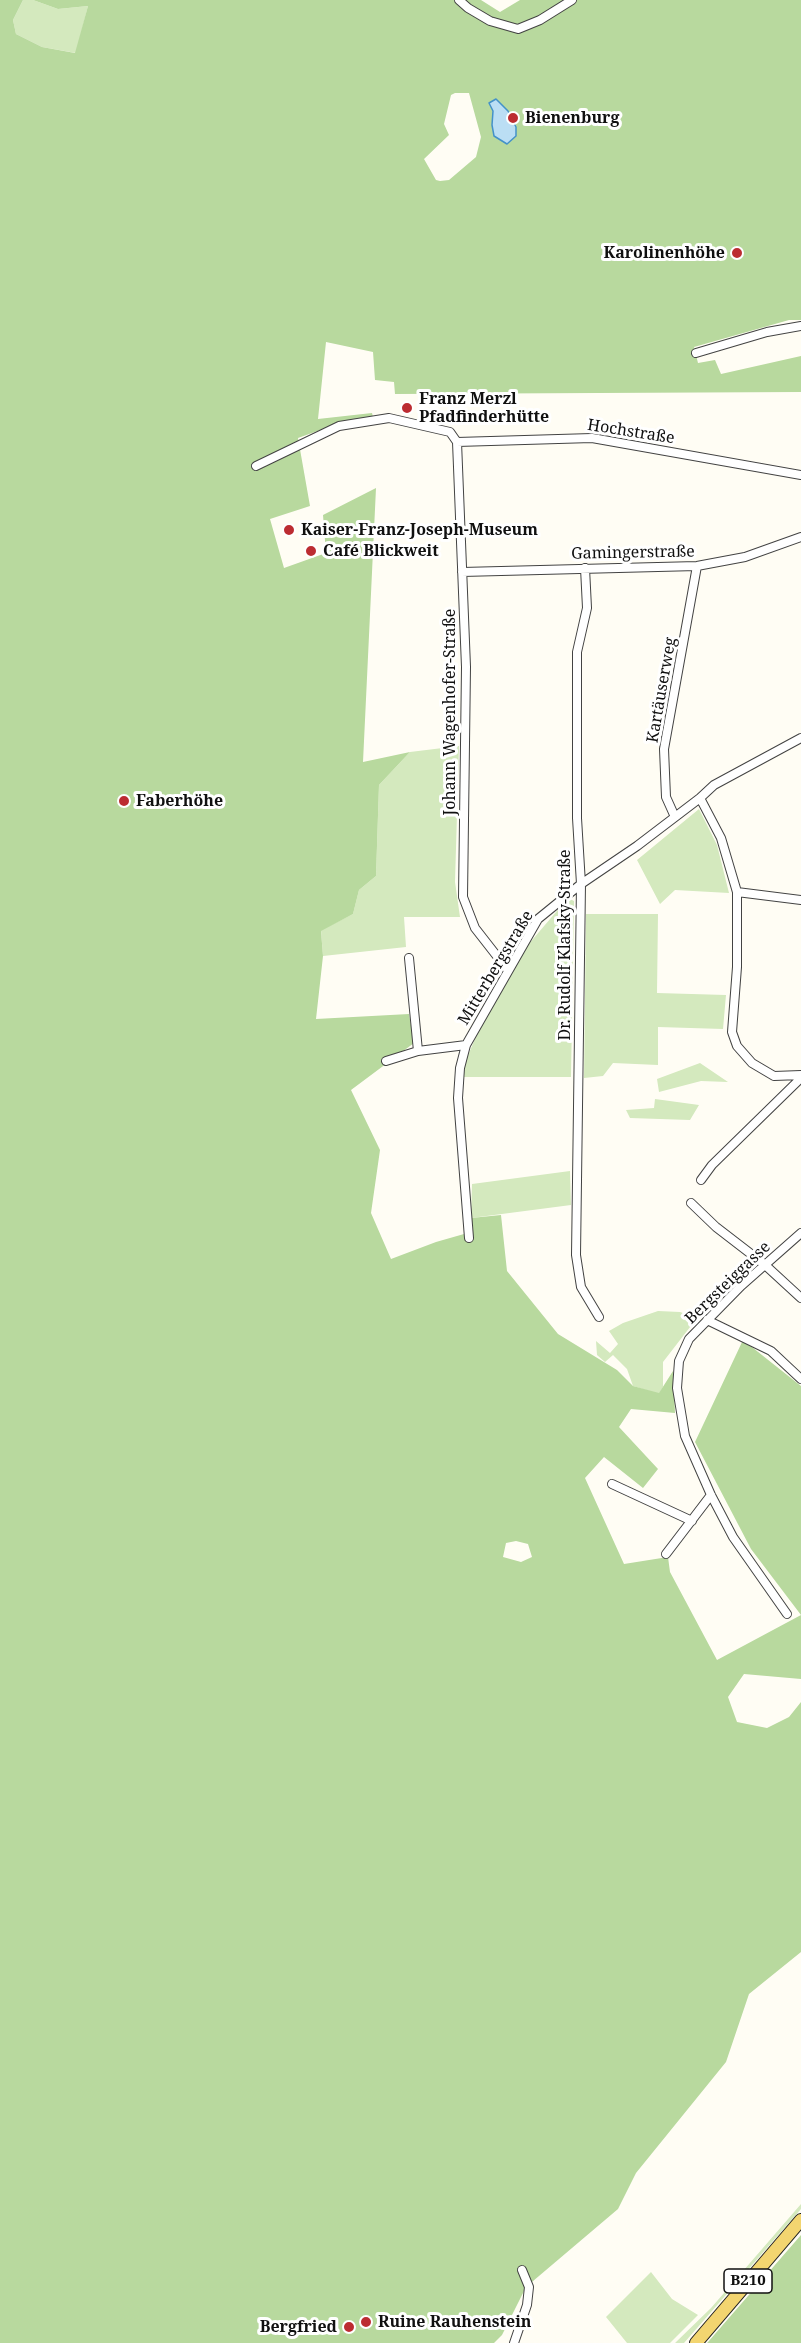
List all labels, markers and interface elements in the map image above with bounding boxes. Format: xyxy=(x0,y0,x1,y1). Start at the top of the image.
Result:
place label: Bienenburg xyxy=(525,108,619,128)
marker: Bienenburg xyxy=(506,111,520,125)
place label: Karolinenhöhe xyxy=(603,243,725,263)
marker: Karolinenhöhe xyxy=(730,246,744,260)
place label: Franz Merzl Pfadfinderhütte xyxy=(419,389,549,427)
marker: Franz Merzl Pfadfinderhütte xyxy=(400,401,414,415)
street label: Hochstraße xyxy=(586,416,676,448)
place label: Kaiser-Franz-Joseph-Museum xyxy=(301,520,538,540)
marker: Kaiser-Franz-Joseph-Museum xyxy=(282,523,296,537)
place label: Café Blickweit xyxy=(323,541,439,561)
street label: Gamingerstraße xyxy=(571,542,695,564)
marker: Café Blickweit xyxy=(304,544,318,558)
street label: Johann Wagenhofer-Straße xyxy=(440,609,460,815)
street label: Kartäuserweg xyxy=(643,636,681,744)
place label: Faberhöhe xyxy=(136,791,223,811)
marker: Faberhöhe xyxy=(117,794,131,808)
street label: Dr. Rudolf Klafsky-Straße xyxy=(555,849,575,1041)
street label: Mitterbergstraße xyxy=(454,907,538,1029)
street label: Bergsteiggasse xyxy=(681,1238,775,1328)
road number: B210 xyxy=(724,2269,772,2293)
place label: Ruine Rauhenstein xyxy=(378,2312,531,2332)
marker: Ruine Rauhenstein xyxy=(359,2315,373,2329)
place label: Bergfried xyxy=(260,2317,337,2337)
marker: Bergfried xyxy=(342,2320,356,2334)

